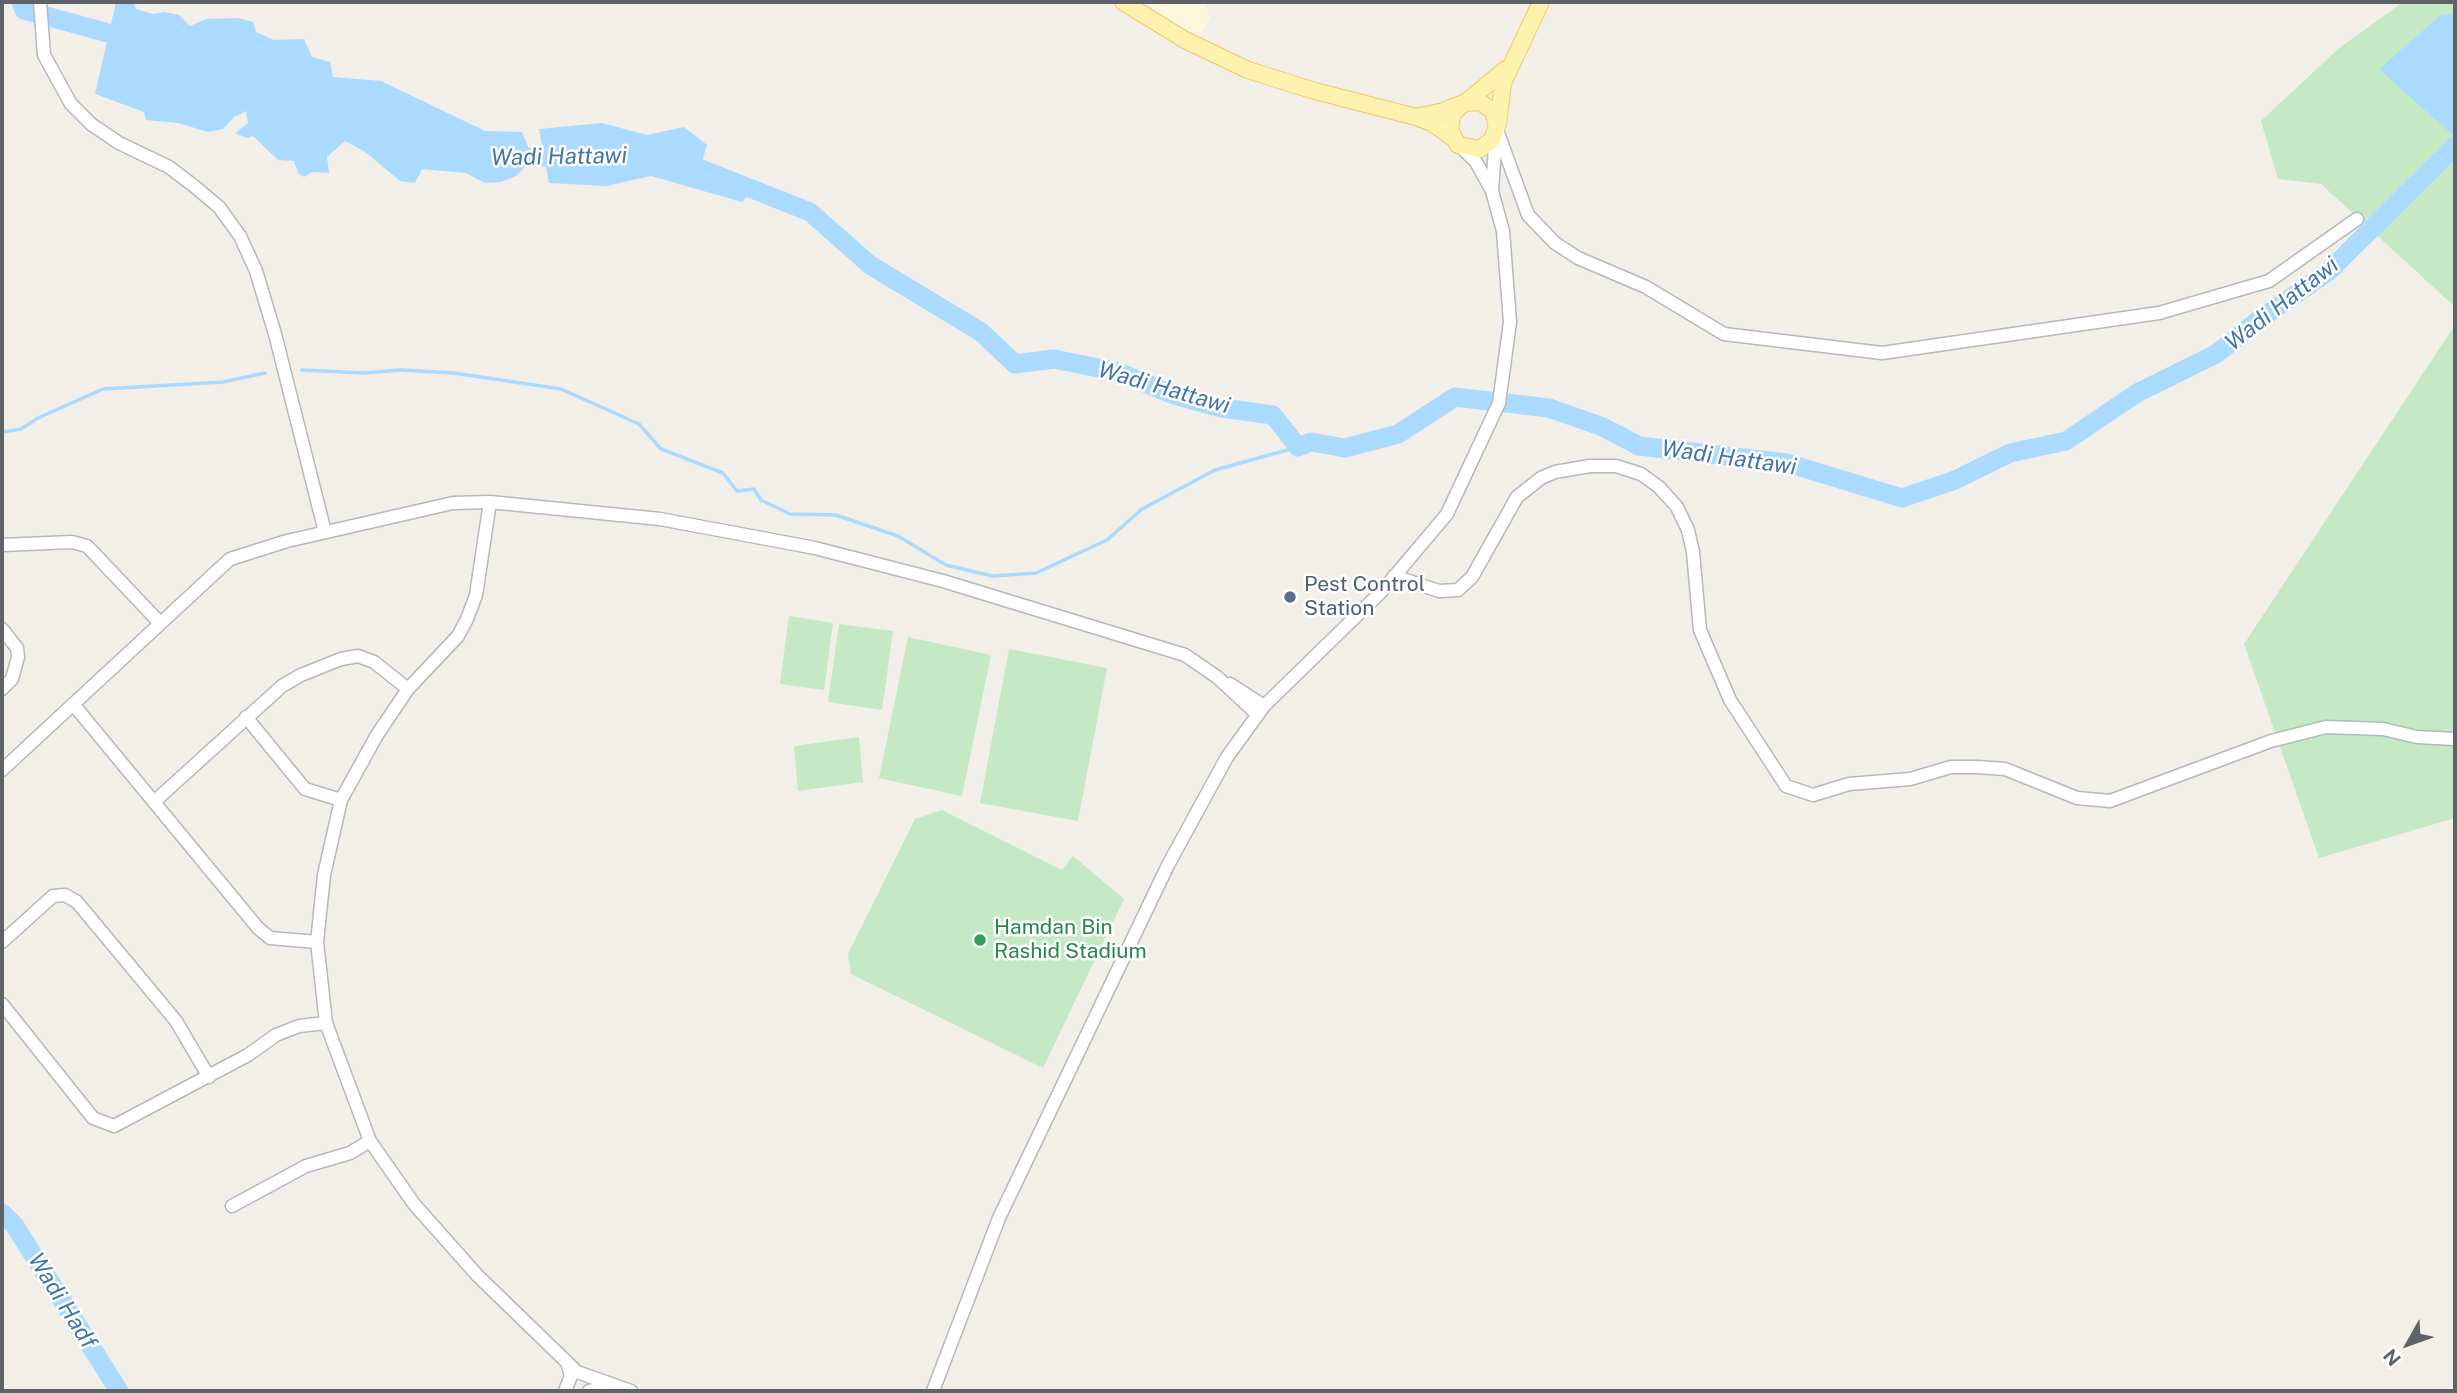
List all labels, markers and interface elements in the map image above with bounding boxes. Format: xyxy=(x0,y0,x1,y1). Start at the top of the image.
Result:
water label: Wadi Hattawi xyxy=(491,142,627,172)
water label: Wadi Hattawi xyxy=(2220,251,2344,357)
water label: Wadi Hattawi xyxy=(1095,356,1233,420)
water label: Wadi Hattawi xyxy=(1660,435,1798,481)
place label: Pest Control Station xyxy=(1304,572,1425,622)
marker: Pest Control Station xyxy=(1282,589,1298,605)
place label: Hamdan Bin Rashid Stadium xyxy=(994,915,1147,965)
marker: Hamdan Bin Rashid Stadium xyxy=(972,932,988,948)
water label: Wadi Hadf xyxy=(22,1248,102,1354)
north arrow xyxy=(2373,1309,2443,1379)
text: N xyxy=(2379,1345,2405,1370)

